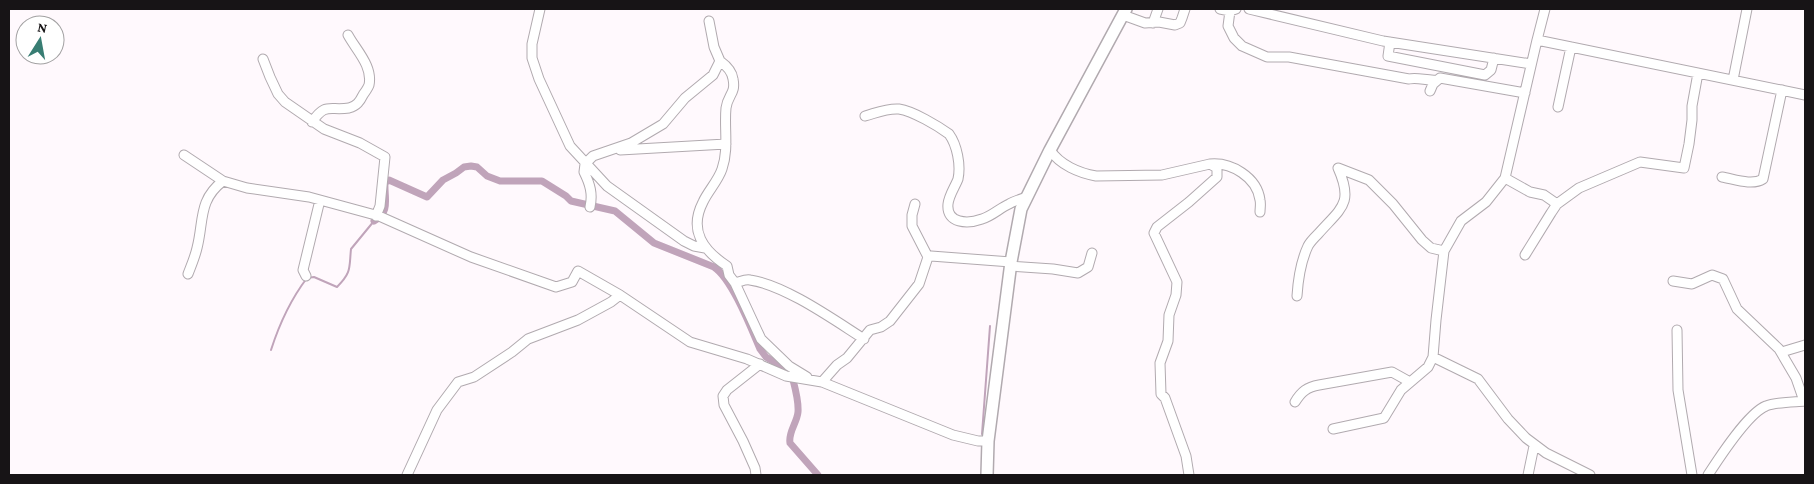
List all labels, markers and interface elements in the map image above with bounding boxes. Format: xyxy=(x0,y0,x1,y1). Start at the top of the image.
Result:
north arrow xyxy=(15,15,65,65)
text: N xyxy=(36,18,49,36)

